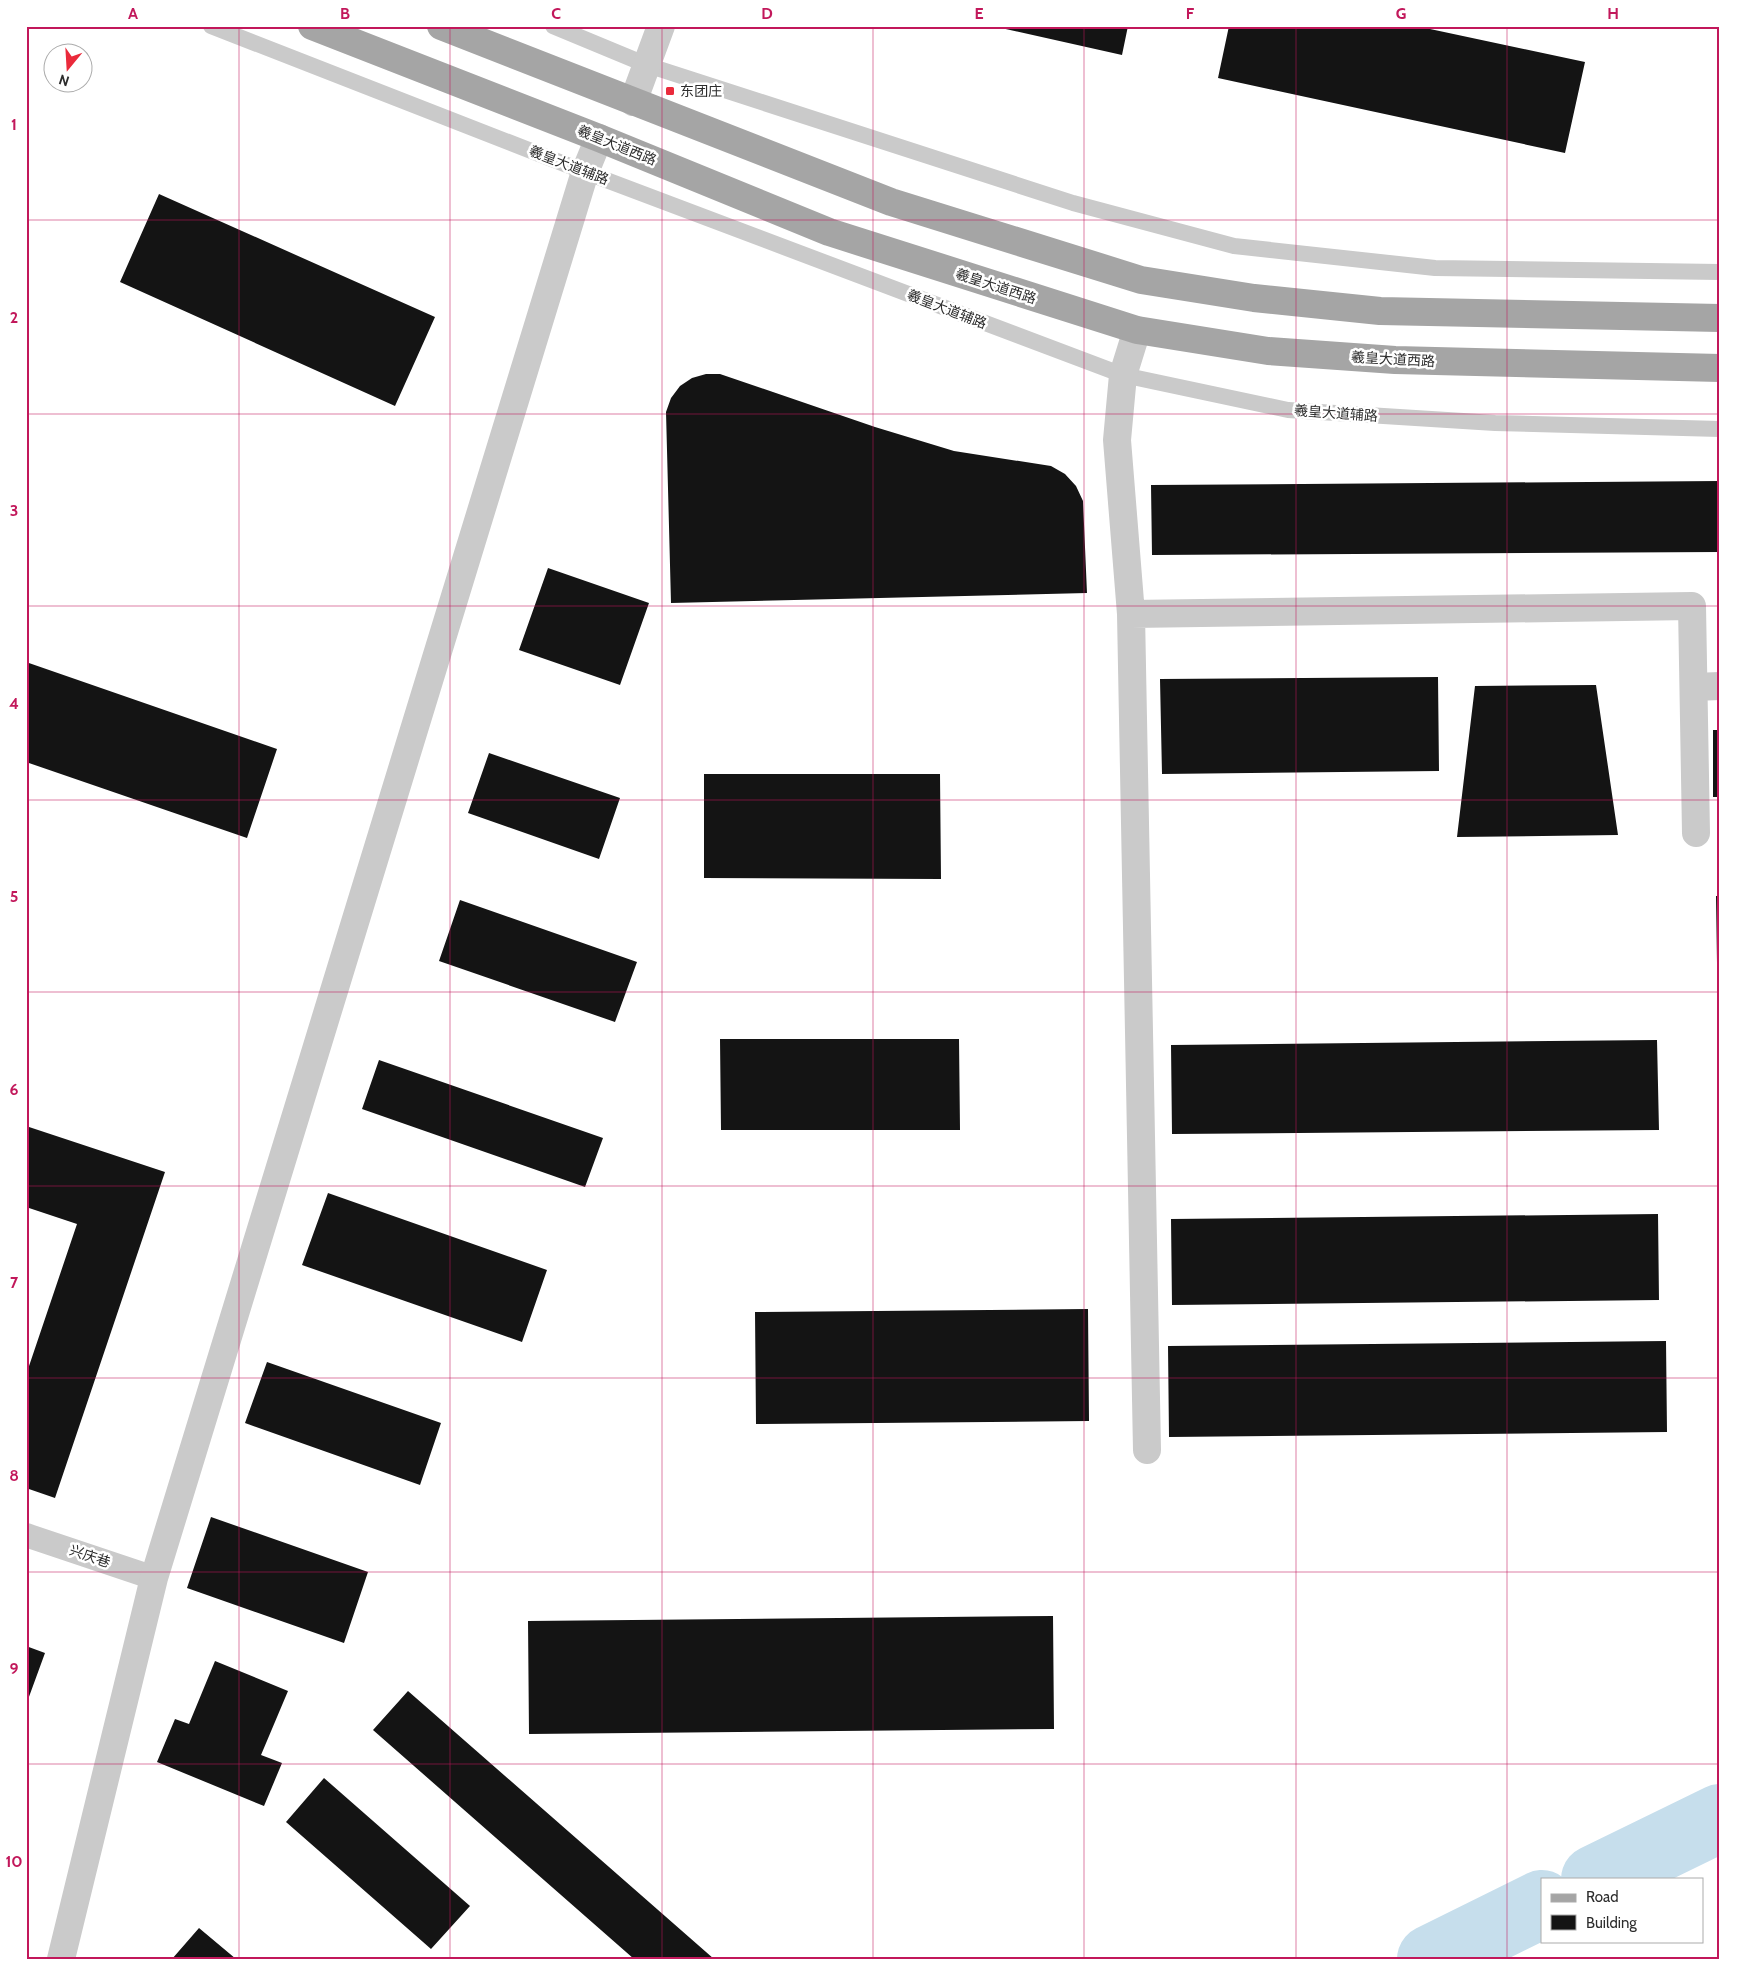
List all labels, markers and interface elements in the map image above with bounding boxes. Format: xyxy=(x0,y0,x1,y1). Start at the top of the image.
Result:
text: A xyxy=(128,4,138,23)
text: B xyxy=(340,4,350,23)
text: C xyxy=(551,4,561,23)
text: D xyxy=(761,4,773,23)
text: E xyxy=(974,4,984,23)
text: F xyxy=(1186,4,1195,23)
text: G xyxy=(1396,4,1406,23)
text: H xyxy=(1607,4,1619,23)
north arrow xyxy=(42,42,92,92)
text: N xyxy=(56,70,71,90)
place label: 东团庄 xyxy=(680,82,722,100)
marker: 东团庄 xyxy=(664,85,676,97)
text: 1 xyxy=(11,115,17,134)
street label: 羲皇大道西路 xyxy=(575,121,659,169)
street label: 羲皇大道辅路 xyxy=(527,142,611,188)
street label: 羲皇大道西路 xyxy=(953,264,1039,308)
street label: 羲皇大道辅路 xyxy=(905,286,989,332)
text: 2 xyxy=(10,308,18,327)
street label: 羲皇大道西路 xyxy=(1351,348,1435,370)
street label: 羲皇大道辅路 xyxy=(1293,401,1379,425)
text: 3 xyxy=(10,501,18,520)
text: 4 xyxy=(9,694,19,713)
text: 5 xyxy=(10,887,18,906)
text: 6 xyxy=(10,1080,19,1099)
text: 7 xyxy=(10,1273,19,1292)
text: 8 xyxy=(9,1466,19,1485)
street label: 兴庆巷 xyxy=(67,1541,113,1571)
text: 9 xyxy=(10,1659,19,1678)
text: 10 xyxy=(5,1852,23,1871)
legend xyxy=(1541,1878,1704,1942)
text: Road xyxy=(1586,1888,1619,1906)
text: Building xyxy=(1586,1914,1637,1932)

